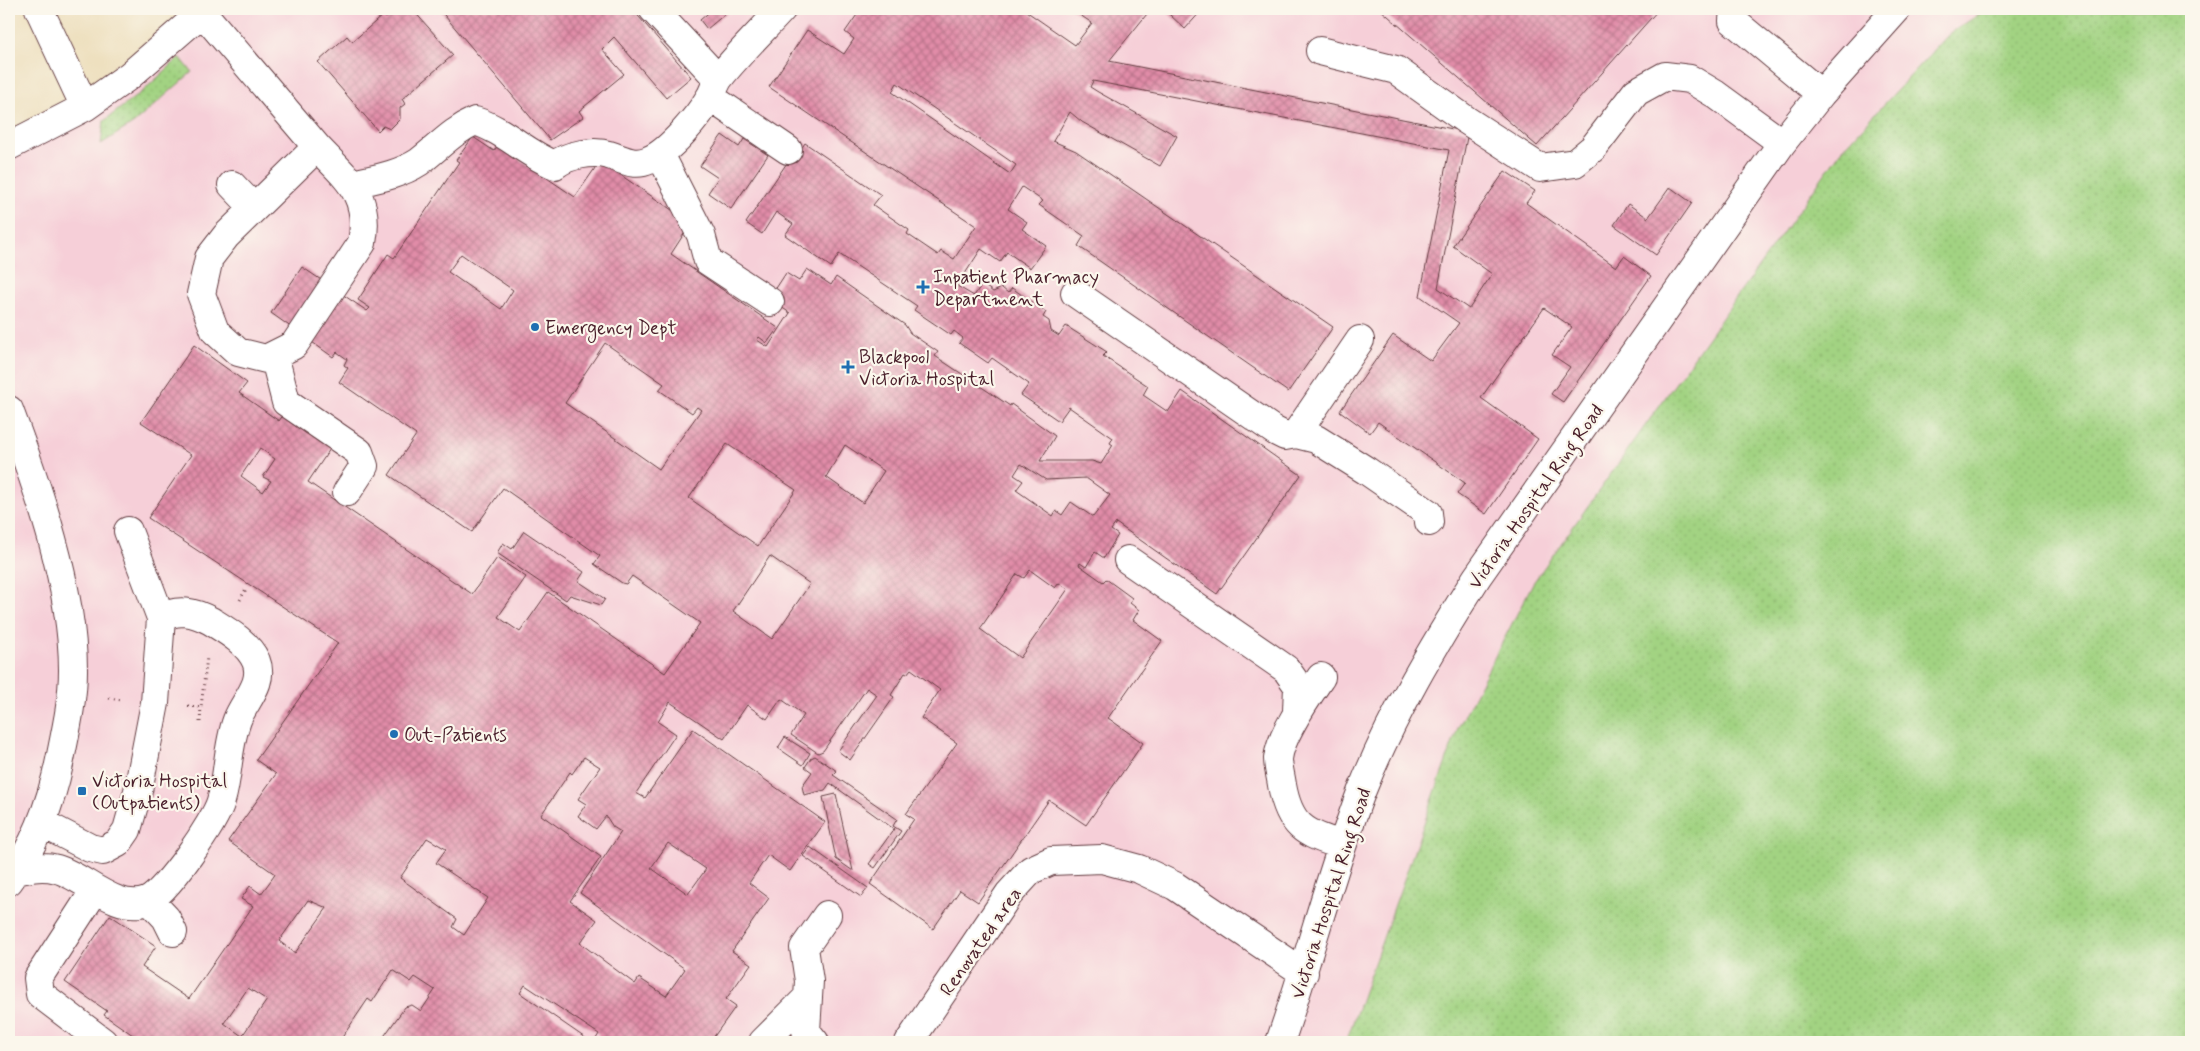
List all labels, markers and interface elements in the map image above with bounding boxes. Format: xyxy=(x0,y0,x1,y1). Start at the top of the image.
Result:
place label: Inpatient Pharmacy Department xyxy=(933,265,1099,312)
marker: Inpatient Pharmacy Department xyxy=(917,281,929,293)
place label: Emergency Dept xyxy=(545,316,676,343)
marker: Emergency Dept xyxy=(529,321,541,333)
place label: Blackpool Victoria Hospital xyxy=(859,345,994,392)
marker: Blackpool Victoria Hospital xyxy=(841,360,855,374)
street label: Victoria Hospital Ring Road xyxy=(1463,399,1612,596)
place label: Out-Patients xyxy=(404,723,507,748)
marker: Out-Patients xyxy=(388,728,400,740)
place label: Victoria Hospital (Outpatients) xyxy=(92,769,227,816)
marker: Victoria Hospital (Outpatients) xyxy=(76,785,88,797)
street label: Victoria Hospital Ring Road xyxy=(1285,785,1380,1003)
street label: Renovated area xyxy=(935,883,1028,1001)

